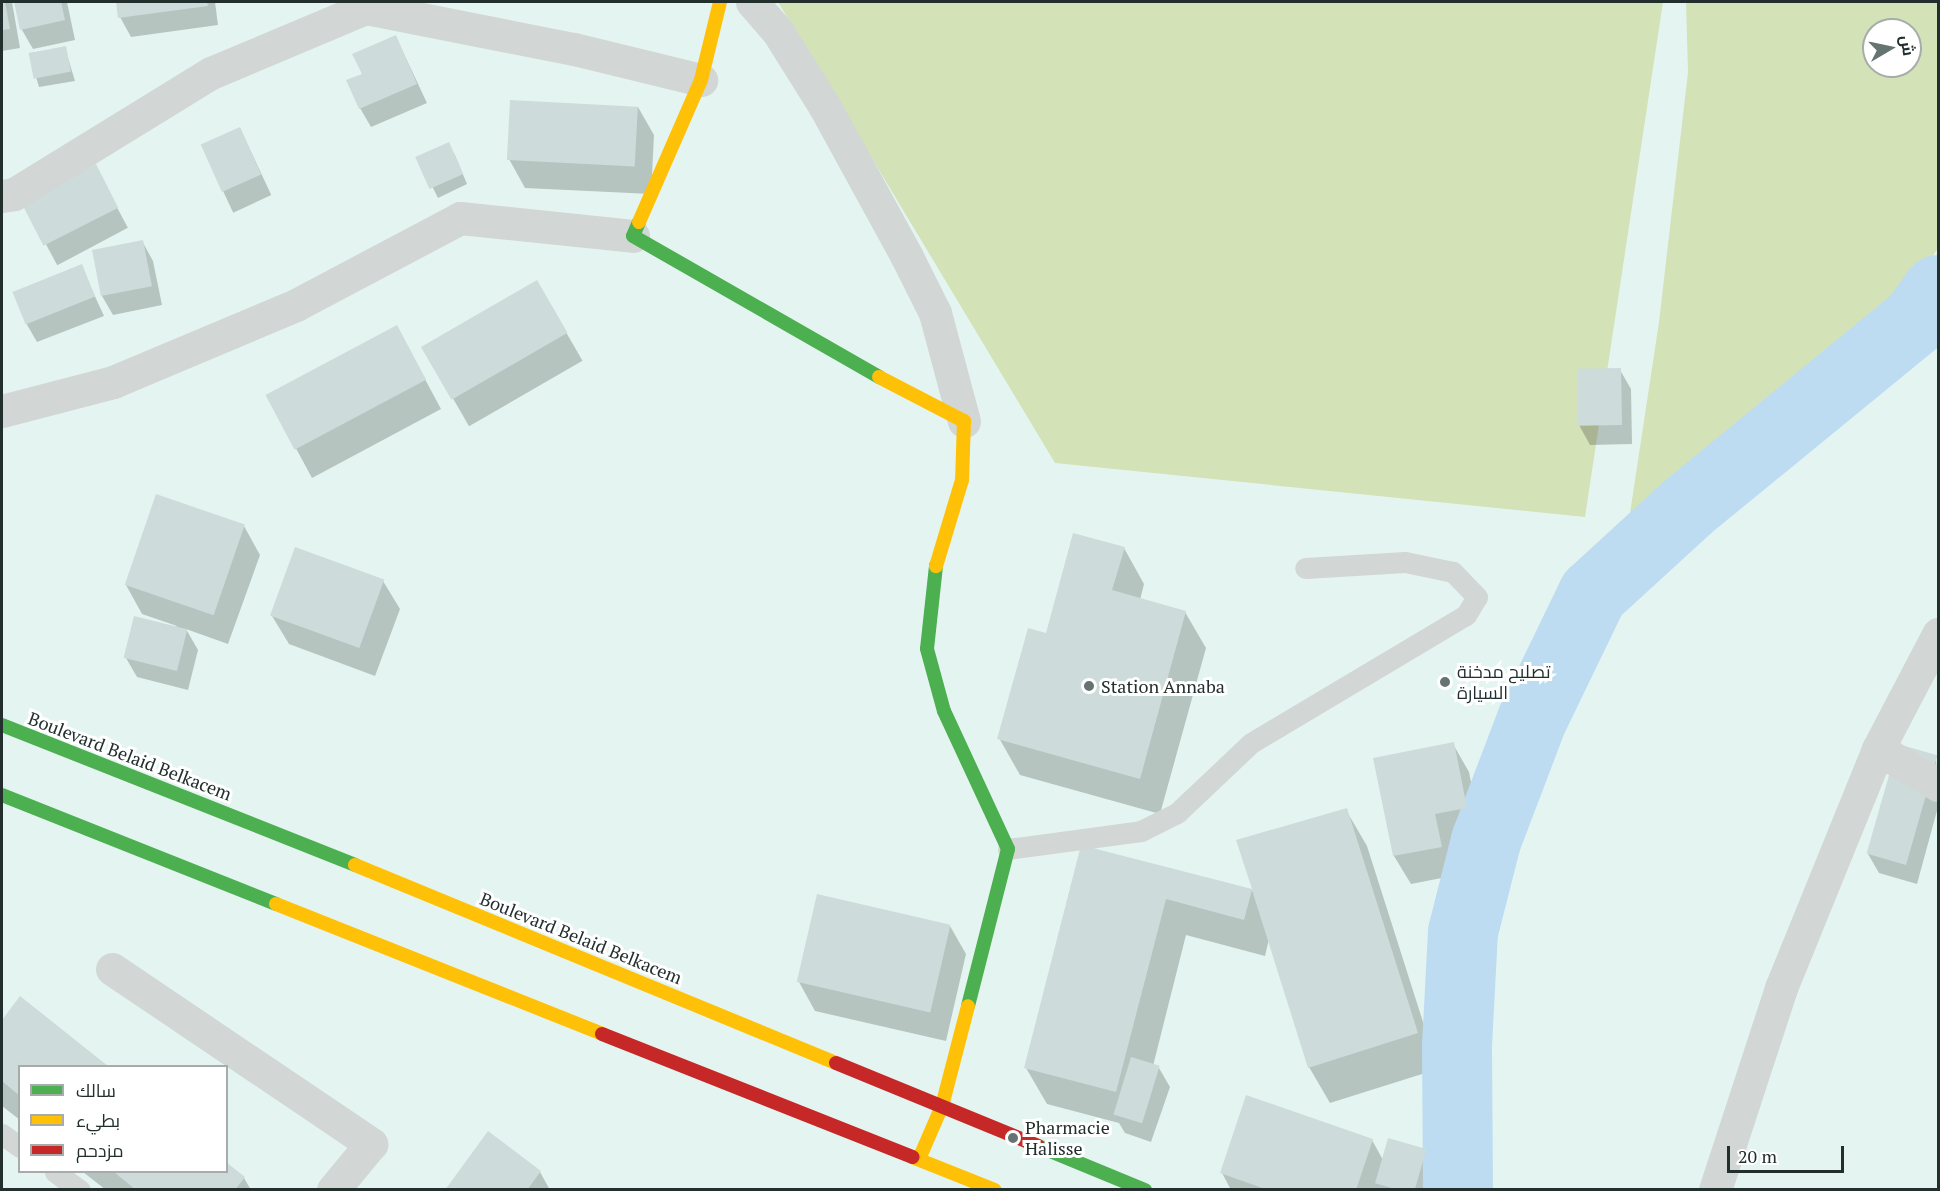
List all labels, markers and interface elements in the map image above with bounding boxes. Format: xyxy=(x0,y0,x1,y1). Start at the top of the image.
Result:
north arrow xyxy=(1862,18,1922,78)
text: ش xyxy=(1895,34,1920,57)
place label: تصليح مدخنة السيارة xyxy=(1457,661,1551,704)
place label: Station Annaba xyxy=(1101,675,1225,697)
marker: تصليح مدخنة السيارة xyxy=(1438,675,1452,689)
marker: Station Annaba xyxy=(1082,679,1096,693)
street label: Boulevard Belaid Belkacem xyxy=(25,707,235,805)
street label: Boulevard Belaid Belkacem xyxy=(477,888,685,988)
legend xyxy=(18,1065,228,1173)
text: سالك xyxy=(76,1078,116,1102)
text: بطيء xyxy=(76,1108,120,1132)
place label: Pharmacie Halisse xyxy=(1025,1117,1110,1160)
marker: Pharmacie Halisse xyxy=(1006,1131,1020,1145)
scale bar xyxy=(1730,1134,1847,1172)
text: مزدحم xyxy=(76,1138,124,1162)
text: 20 m xyxy=(1738,1144,1777,1168)

